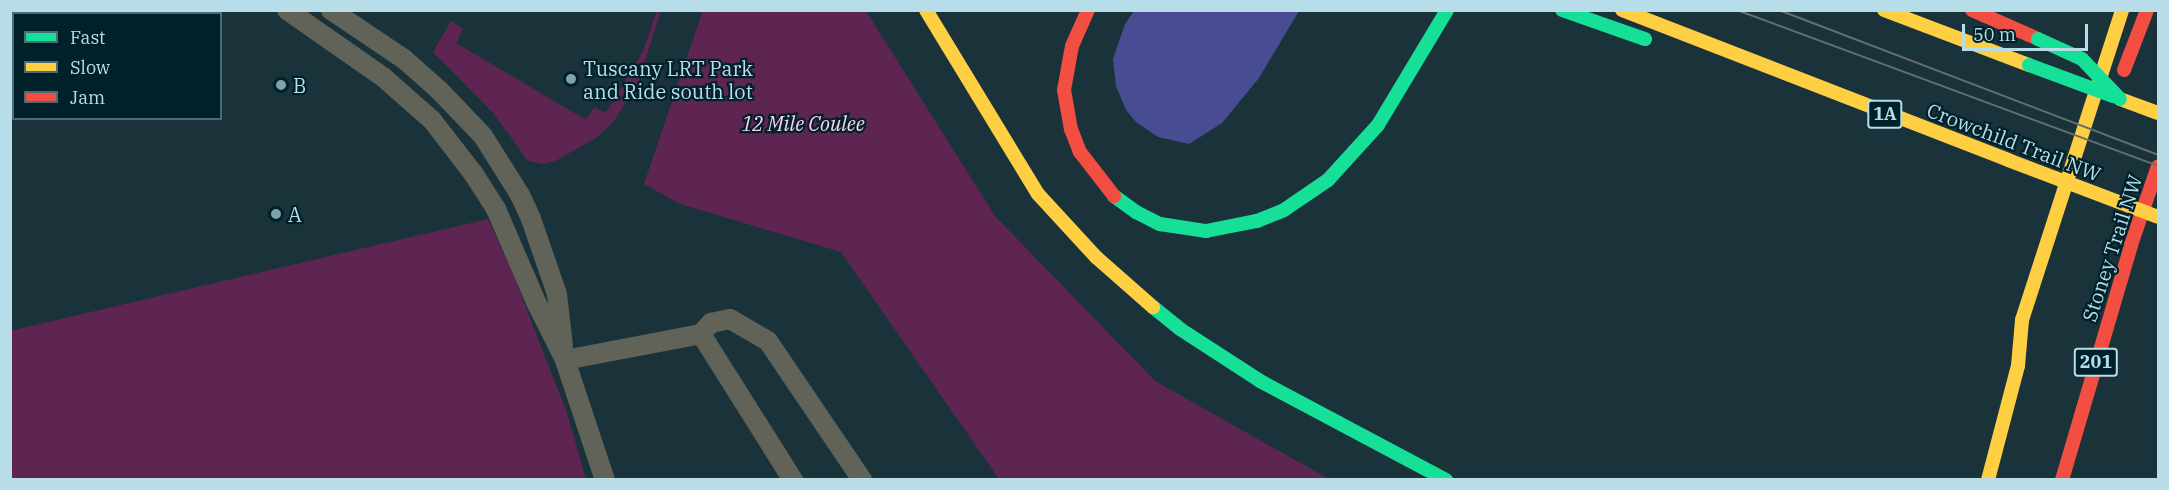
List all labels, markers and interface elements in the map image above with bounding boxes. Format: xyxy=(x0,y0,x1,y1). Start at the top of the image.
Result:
legend xyxy=(12,12,222,120)
scale bar xyxy=(1965,12,2091,50)
text: 50 m xyxy=(1973,23,2016,46)
text: Fast xyxy=(70,26,105,49)
text: Slow xyxy=(70,56,110,79)
place label: Tuscany LRT Park and Ride south lot xyxy=(583,56,753,103)
marker: Tuscany LRT Park and Ride south lot xyxy=(564,72,578,86)
place label: B xyxy=(293,73,306,97)
marker: B xyxy=(274,78,288,92)
text: Jam xyxy=(70,86,105,109)
street label: Crowchild Trail NW xyxy=(1924,98,2104,186)
road number: 1A xyxy=(1867,99,1903,129)
park label: 12 Mile Coulee xyxy=(741,111,865,135)
street label: Stoney Trail NW xyxy=(2077,171,2147,325)
place label: A xyxy=(288,202,302,226)
marker: A xyxy=(269,207,283,221)
road number: 201 xyxy=(2074,347,2118,377)

